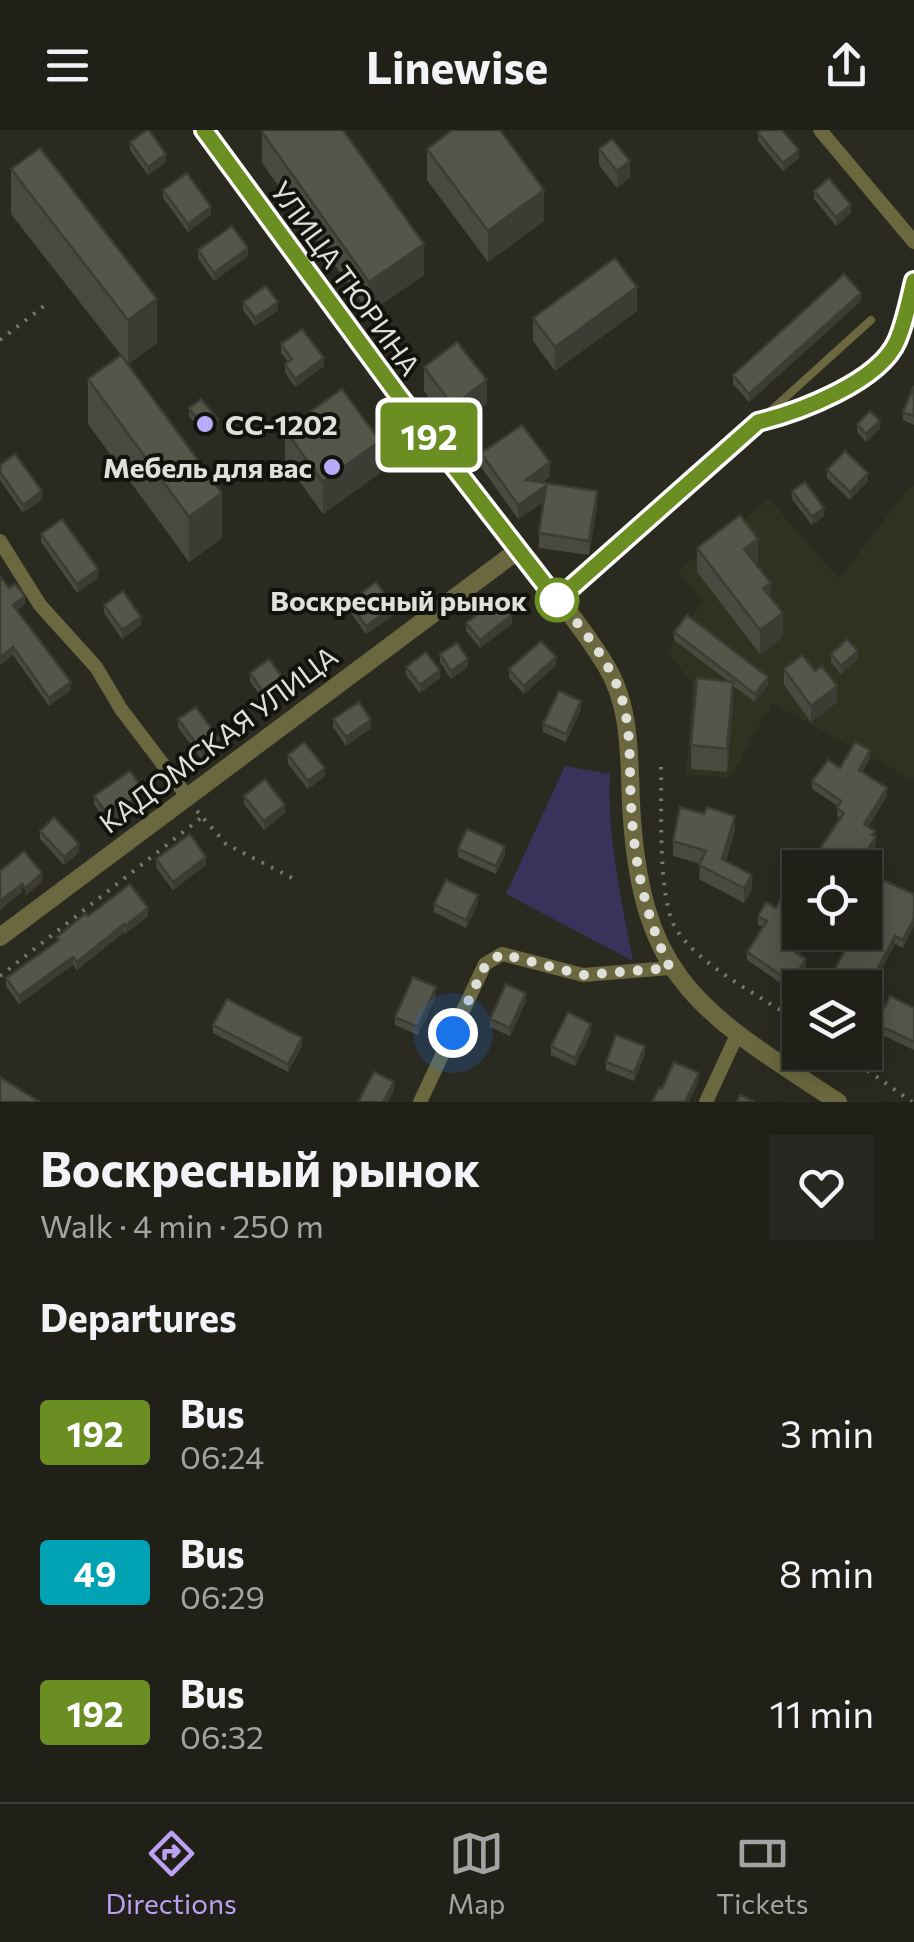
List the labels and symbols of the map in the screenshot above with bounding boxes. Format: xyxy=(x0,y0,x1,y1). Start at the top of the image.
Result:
street label: УЛИЦА ТЮРИНА xyxy=(264,174,428,382)
line badge: 192 xyxy=(372,402,486,468)
place label: СС-1202 xyxy=(225,407,338,441)
marker: СС-1202 xyxy=(194,413,216,435)
place label: Мебель для вас xyxy=(103,450,312,484)
marker: Мебель для вас xyxy=(321,456,343,478)
marker: Воскресный рынок xyxy=(536,579,578,621)
place label: Воскресный рынок xyxy=(270,583,527,617)
street label: КАДОМСКАЯ УЛИЦА xyxy=(92,638,344,840)
your location xyxy=(428,1008,478,1058)

